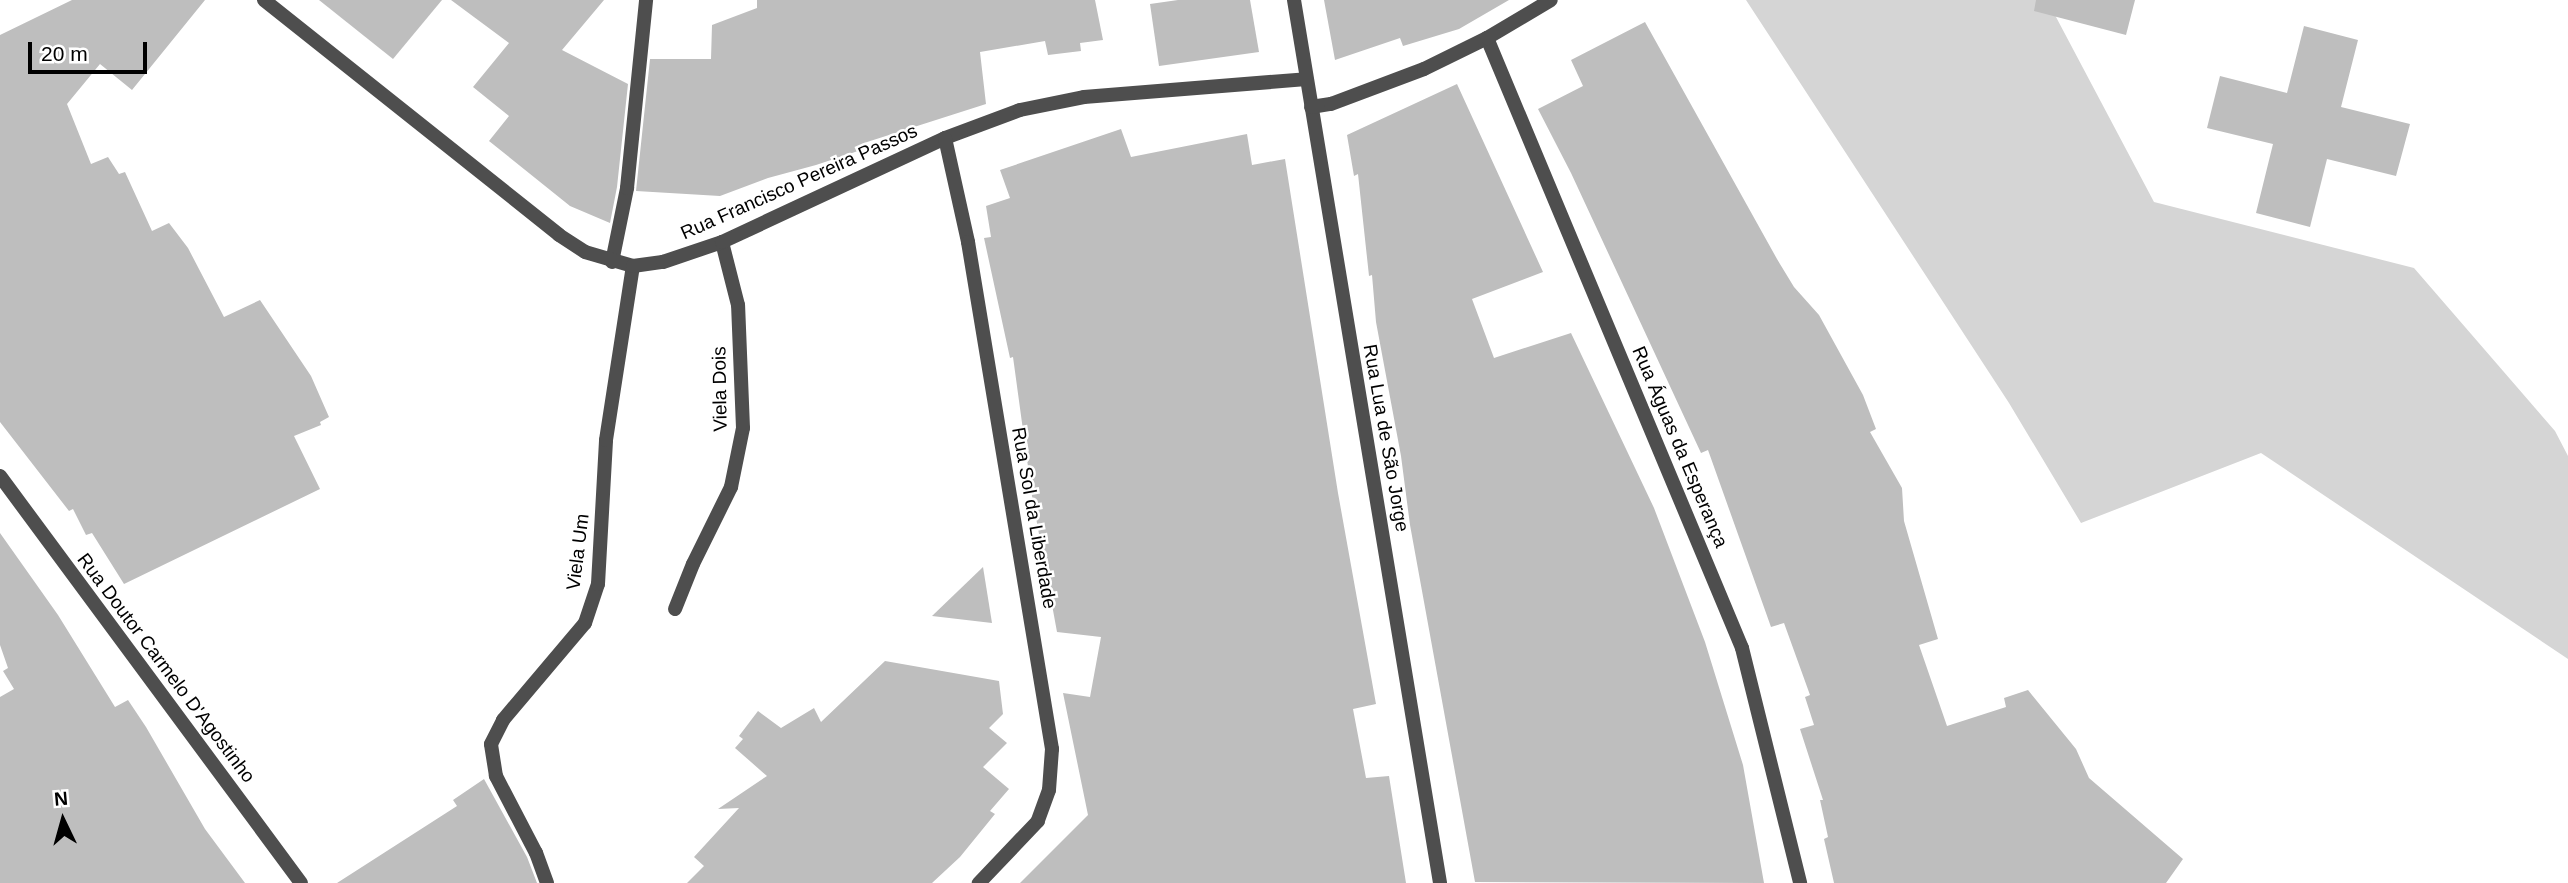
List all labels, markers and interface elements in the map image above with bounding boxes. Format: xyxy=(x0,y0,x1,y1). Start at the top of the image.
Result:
scale bar xyxy=(32,28,150,72)
text: 20 m xyxy=(41,42,88,65)
street label: Rua Francisco Pereira Passos xyxy=(677,119,921,245)
street label: Rua Lua de São Jorge xyxy=(1358,342,1414,534)
street label: Rua Águas da Esperança xyxy=(1627,343,1733,551)
street label: Viela Dois xyxy=(708,346,732,432)
street label: Rua Sol da Liberdade xyxy=(1007,426,1061,610)
street label: Viela Um xyxy=(562,513,594,591)
street label: Rua Doutor Carmelo D'Agostinho xyxy=(72,549,260,787)
north arrow xyxy=(28,785,98,855)
text: N xyxy=(53,788,69,810)

